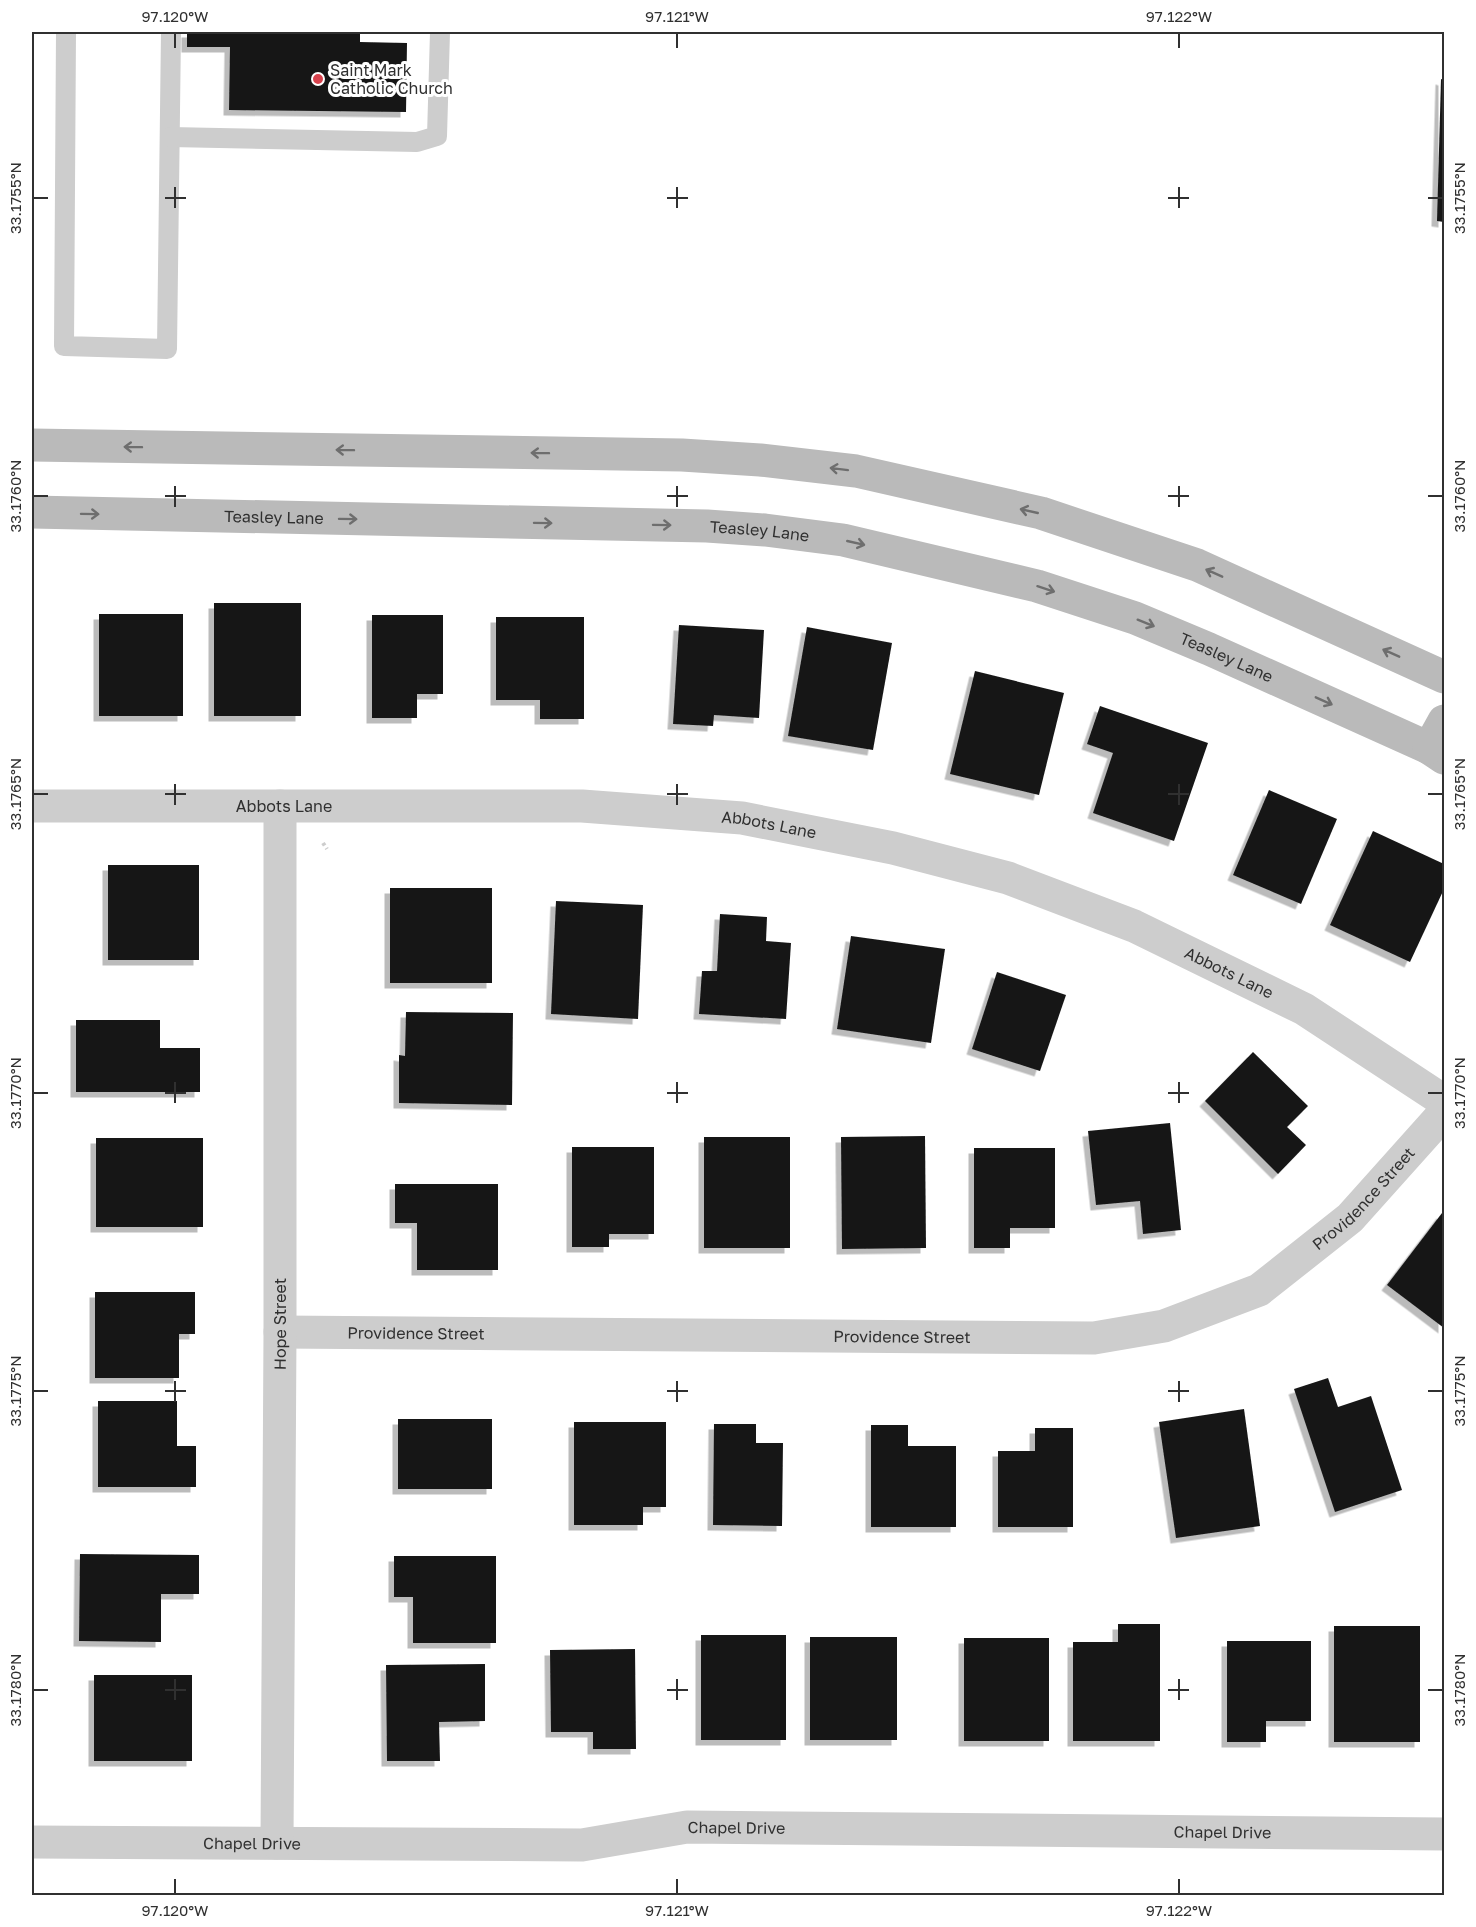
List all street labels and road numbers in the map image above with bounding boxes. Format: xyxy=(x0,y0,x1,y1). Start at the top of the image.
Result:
street label: Teasley Lane xyxy=(224,506,324,528)
street label: Teasley Lane xyxy=(709,516,810,546)
street label: Teasley Lane xyxy=(1177,628,1276,687)
street label: Abbots Lane xyxy=(236,796,332,816)
street label: Abbots Lane xyxy=(721,806,818,843)
street label: Abbots Lane xyxy=(1181,942,1277,1003)
street label: Providence Street xyxy=(1308,1143,1419,1254)
street label: Hope Street xyxy=(270,1278,290,1370)
street label: Providence Street xyxy=(347,1322,485,1344)
street label: Providence Street xyxy=(833,1326,971,1347)
street label: Chapel Drive xyxy=(688,1817,785,1838)
street label: Chapel Drive xyxy=(1173,1821,1271,1842)
street label: Chapel Drive xyxy=(203,1833,301,1853)

